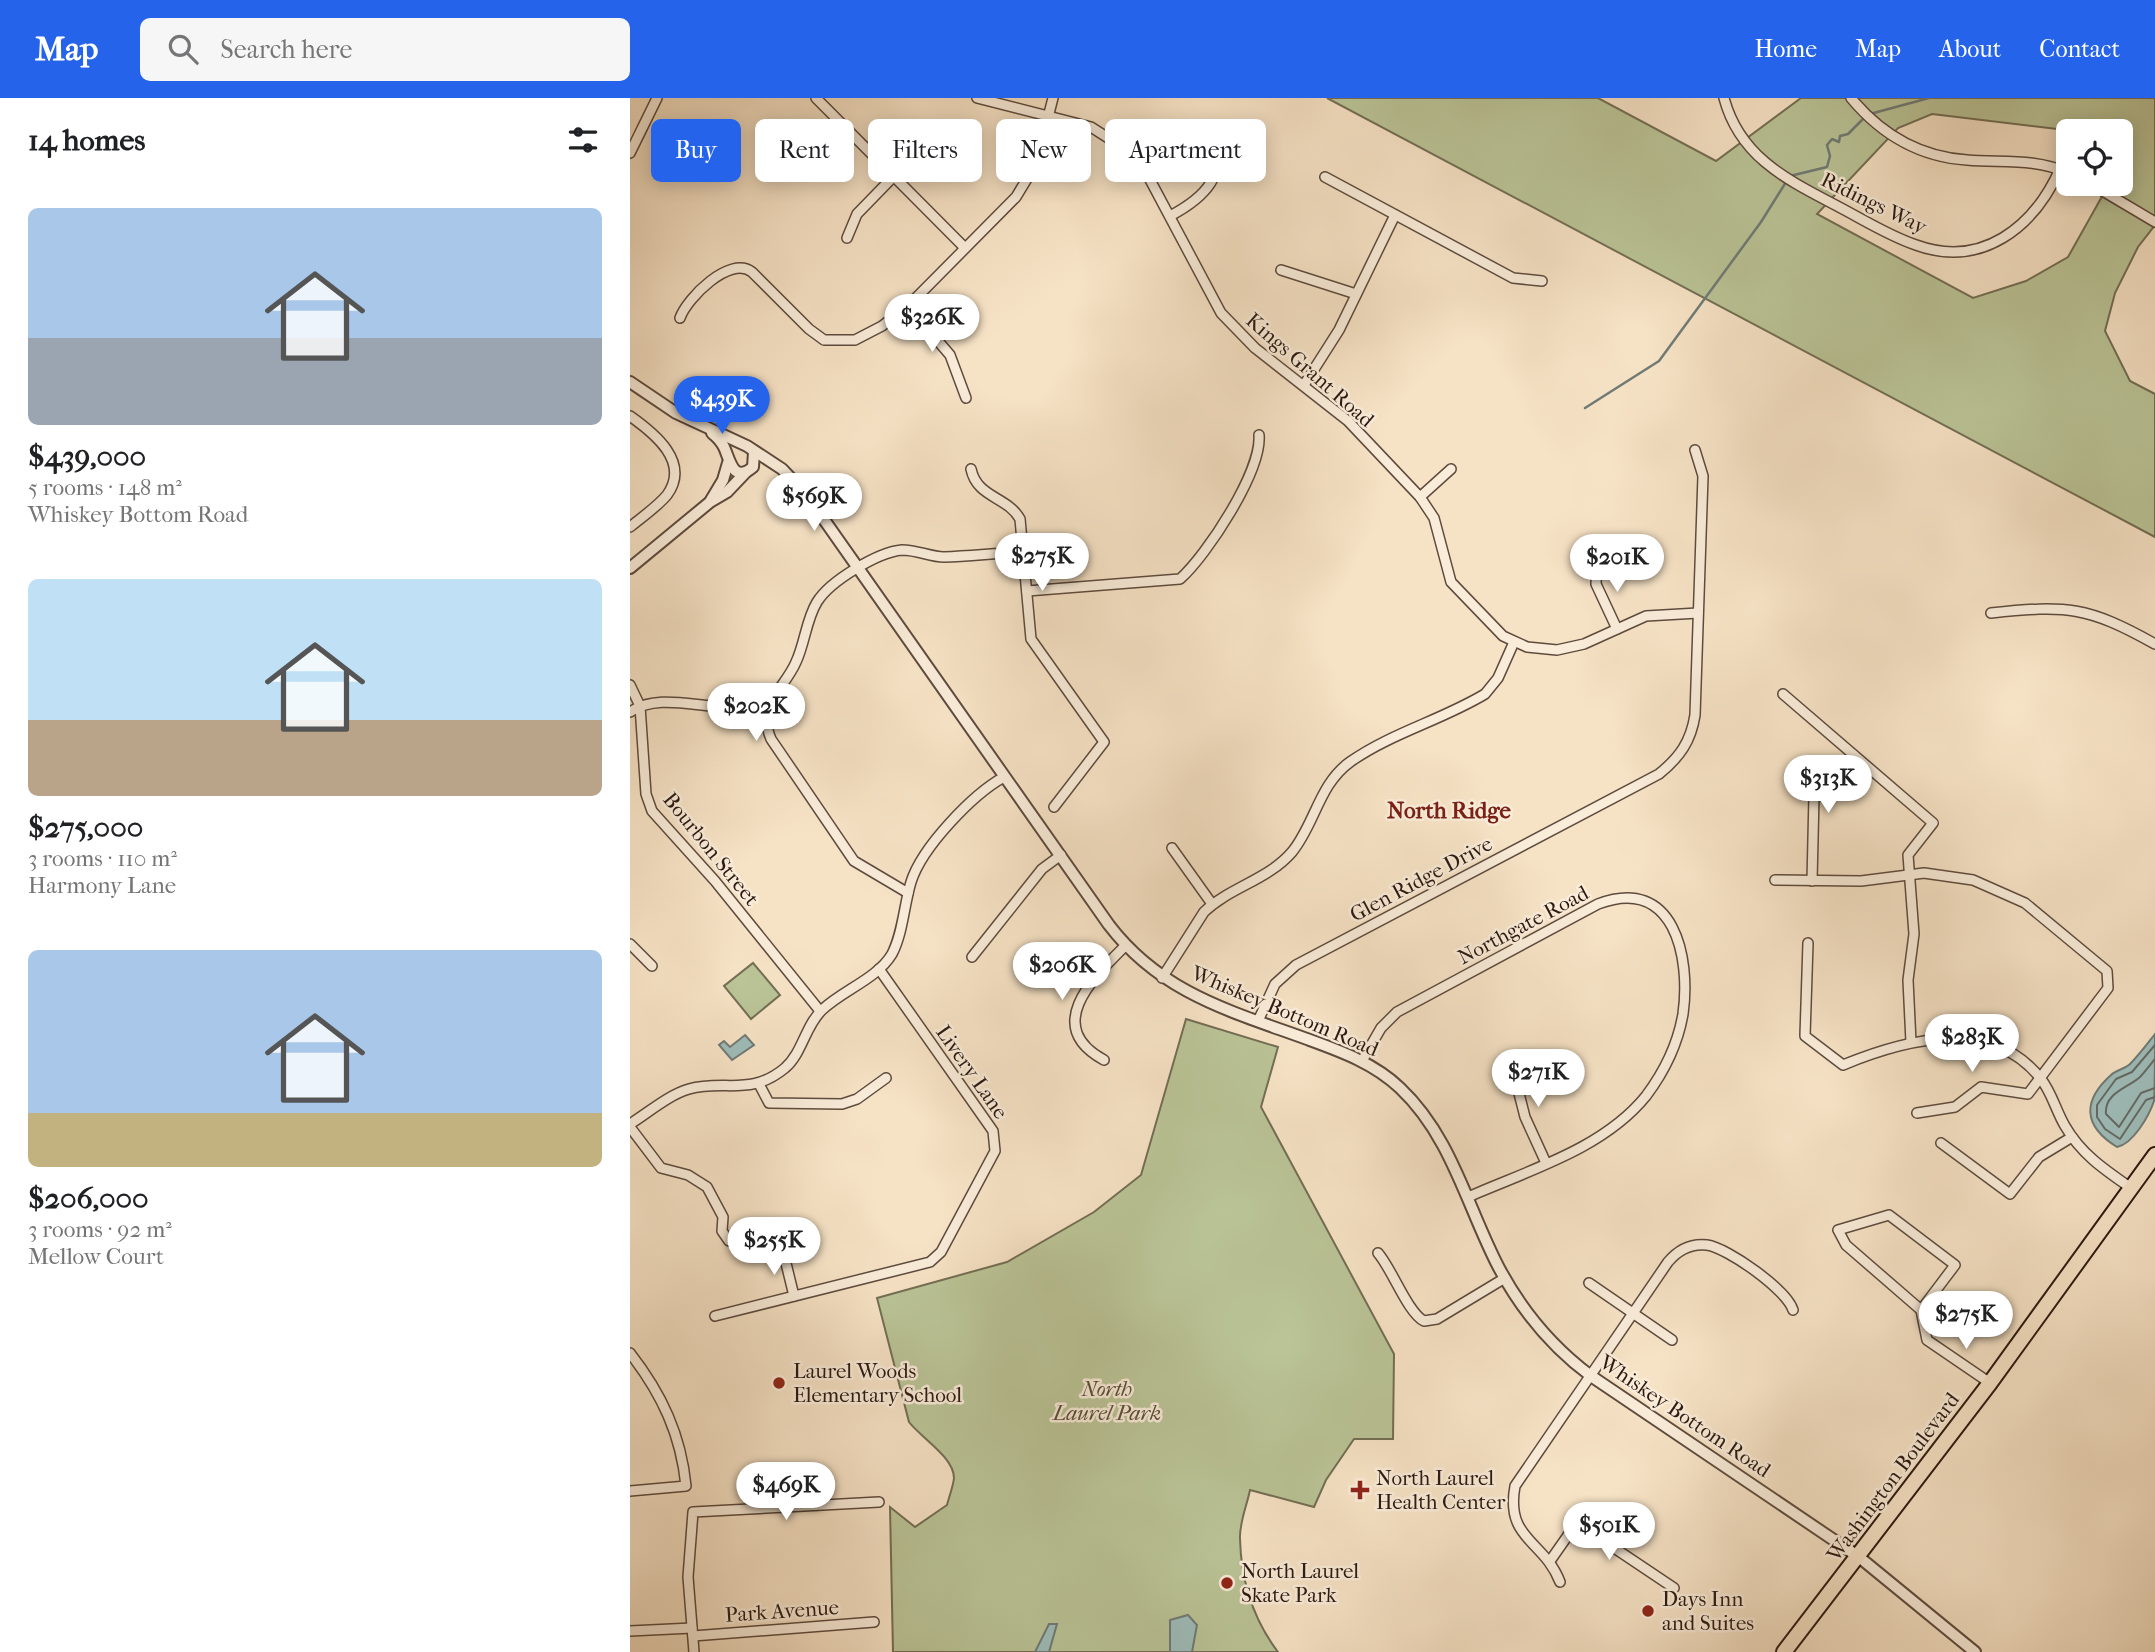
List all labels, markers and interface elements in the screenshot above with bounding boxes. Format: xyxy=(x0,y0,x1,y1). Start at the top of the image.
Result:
search box xyxy=(140,18,630,81)
text: Map xyxy=(35,30,98,69)
icon: search xyxy=(164,30,202,68)
text: Search here xyxy=(220,34,352,65)
text: Home xyxy=(1755,35,1817,63)
text: Map xyxy=(1855,35,1901,63)
text: About xyxy=(1939,35,2001,63)
text: Contact xyxy=(2039,35,2120,63)
chip: Buy xyxy=(651,119,741,182)
chip: Rent xyxy=(755,119,854,182)
chip: Filters xyxy=(868,119,982,182)
chip: New xyxy=(996,119,1091,182)
chip: Apartment xyxy=(1105,119,1266,182)
map controls xyxy=(2056,119,2133,196)
button: locate xyxy=(2056,119,2133,196)
icon: filters xyxy=(564,121,602,159)
text: 14 homes xyxy=(28,123,145,158)
street label: Ridings Way xyxy=(1817,167,1931,239)
icon: home xyxy=(252,253,378,379)
pin: $326K xyxy=(883,294,981,354)
text: $326K xyxy=(900,303,964,330)
street label: Kings Grant Road xyxy=(1241,308,1379,432)
pin: $439K xyxy=(673,376,771,436)
text: $439K xyxy=(690,385,754,412)
text: $439,000 xyxy=(28,439,146,474)
text: 5 rooms · 148 m² xyxy=(28,474,182,501)
pin: $569K xyxy=(765,474,863,533)
text: $569K xyxy=(782,482,846,509)
text: Whiskey Bottom Road xyxy=(28,501,248,528)
pin: $275K xyxy=(993,533,1091,593)
pin: $201K xyxy=(1568,534,1666,594)
text: $275K xyxy=(1011,542,1073,569)
text: $201K xyxy=(1586,543,1648,570)
icon: home xyxy=(252,624,378,750)
pin: $202K xyxy=(707,684,805,743)
text: $202K xyxy=(723,692,789,719)
pin: $313K xyxy=(1779,756,1877,815)
text: $313K xyxy=(1800,764,1856,791)
street label: Bourbon Street xyxy=(658,788,764,911)
district label: North Ridge xyxy=(1387,797,1512,824)
text: $275,000 xyxy=(28,810,143,845)
street label: Glen Ridge Drive xyxy=(1346,831,1496,927)
text: 3 rooms · 110 m² xyxy=(28,845,177,872)
text: Harmony Lane xyxy=(28,872,176,899)
street label: Northgate Road xyxy=(1454,880,1593,970)
pin: $206K xyxy=(1013,942,1111,1002)
text: $206K xyxy=(1029,951,1095,978)
street label: Whiskey Bottom Road xyxy=(1187,960,1383,1062)
icon: home xyxy=(252,995,378,1121)
pin: $283K xyxy=(1923,1014,2021,1074)
street label: Livery Lane xyxy=(931,1021,1013,1123)
text: $283K xyxy=(1941,1023,2003,1050)
pin: $271K xyxy=(1489,1049,1587,1109)
text: $271K xyxy=(1508,1058,1568,1085)
text: $206,000 xyxy=(28,1181,149,1216)
text: 3 rooms · 92 m² xyxy=(28,1216,172,1243)
pin: $255K xyxy=(725,1218,823,1277)
text: $255K xyxy=(744,1226,804,1253)
text: Mellow Court xyxy=(28,1243,164,1270)
pin: $275K xyxy=(1917,1292,2015,1351)
text: $275K xyxy=(1935,1300,1997,1327)
street label: Whiskey Bottom Road xyxy=(1594,1349,1776,1482)
place label: Laurel Woods Elementary School xyxy=(793,1359,962,1407)
marker: Laurel Woods Elementary School xyxy=(771,1375,787,1391)
park label: North Laurel Park xyxy=(1051,1377,1161,1425)
street label: Washington Boulevard xyxy=(1821,1388,1965,1567)
pin: $469K xyxy=(737,1462,835,1522)
place label: North Laurel Health Center xyxy=(1376,1466,1505,1514)
text: $469K xyxy=(752,1471,820,1498)
marker: North Laurel Health Center xyxy=(1350,1480,1370,1500)
pin: $501K xyxy=(1560,1502,1658,1562)
text: $501K xyxy=(1579,1511,1639,1538)
place label: North Laurel Skate Park xyxy=(1241,1559,1359,1607)
marker: North Laurel Skate Park xyxy=(1219,1575,1235,1591)
place label: Days Inn and Suites xyxy=(1662,1587,1754,1635)
street label: Park Avenue xyxy=(724,1595,840,1627)
marker: Days Inn and Suites xyxy=(1640,1603,1656,1619)

